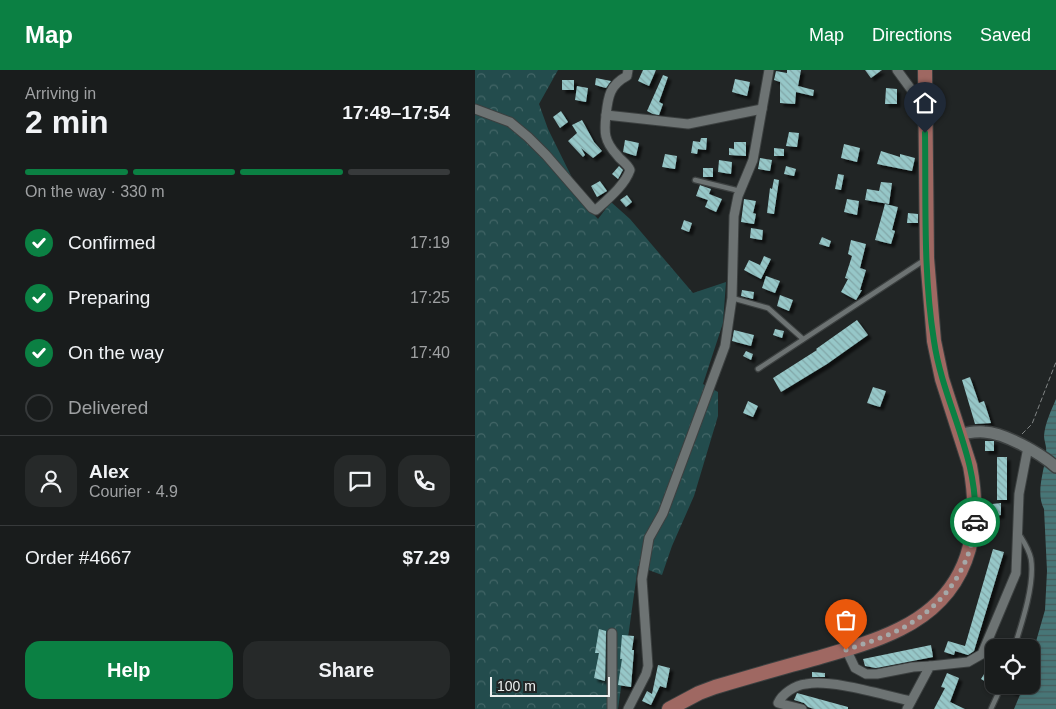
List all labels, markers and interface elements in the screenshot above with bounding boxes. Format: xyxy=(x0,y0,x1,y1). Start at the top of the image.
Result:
text: Map xyxy=(25,21,73,48)
text: Map xyxy=(809,25,844,45)
text: Directions xyxy=(872,25,952,45)
text: Saved xyxy=(980,25,1031,45)
pin xyxy=(904,82,946,133)
text: Arriving in xyxy=(25,85,96,102)
icon: home xyxy=(911,89,939,117)
text: 17:49–17:54 xyxy=(342,102,450,123)
text: 2 min xyxy=(25,104,109,140)
text: On the way · 330 m xyxy=(25,183,165,200)
icon: check xyxy=(25,229,53,257)
text: Confirmed xyxy=(68,232,156,253)
text: 17:19 xyxy=(410,234,450,251)
icon: check xyxy=(25,284,53,312)
text: Preparing xyxy=(68,287,150,308)
text: 17:25 xyxy=(410,289,450,306)
icon: check xyxy=(25,339,53,367)
text: On the way xyxy=(68,342,164,363)
text: 17:40 xyxy=(410,344,450,361)
text: Delivered xyxy=(68,397,148,418)
button: person xyxy=(25,455,77,507)
button: chat xyxy=(334,455,386,507)
button: phone xyxy=(398,455,450,507)
text: Alex xyxy=(89,461,129,482)
text: Courier · 4.9 xyxy=(89,483,178,500)
courier xyxy=(950,497,1000,547)
icon: car xyxy=(961,508,989,536)
text: Order #4667 xyxy=(25,547,132,568)
text: $7.29 xyxy=(402,547,450,568)
pin xyxy=(825,599,867,650)
icon: bag xyxy=(832,606,860,634)
map controls xyxy=(985,639,1040,694)
button: locate xyxy=(985,639,1040,694)
button: Help xyxy=(25,641,233,699)
button: Share xyxy=(243,641,450,699)
scale bar xyxy=(490,674,610,697)
text: 100 m xyxy=(497,678,536,694)

